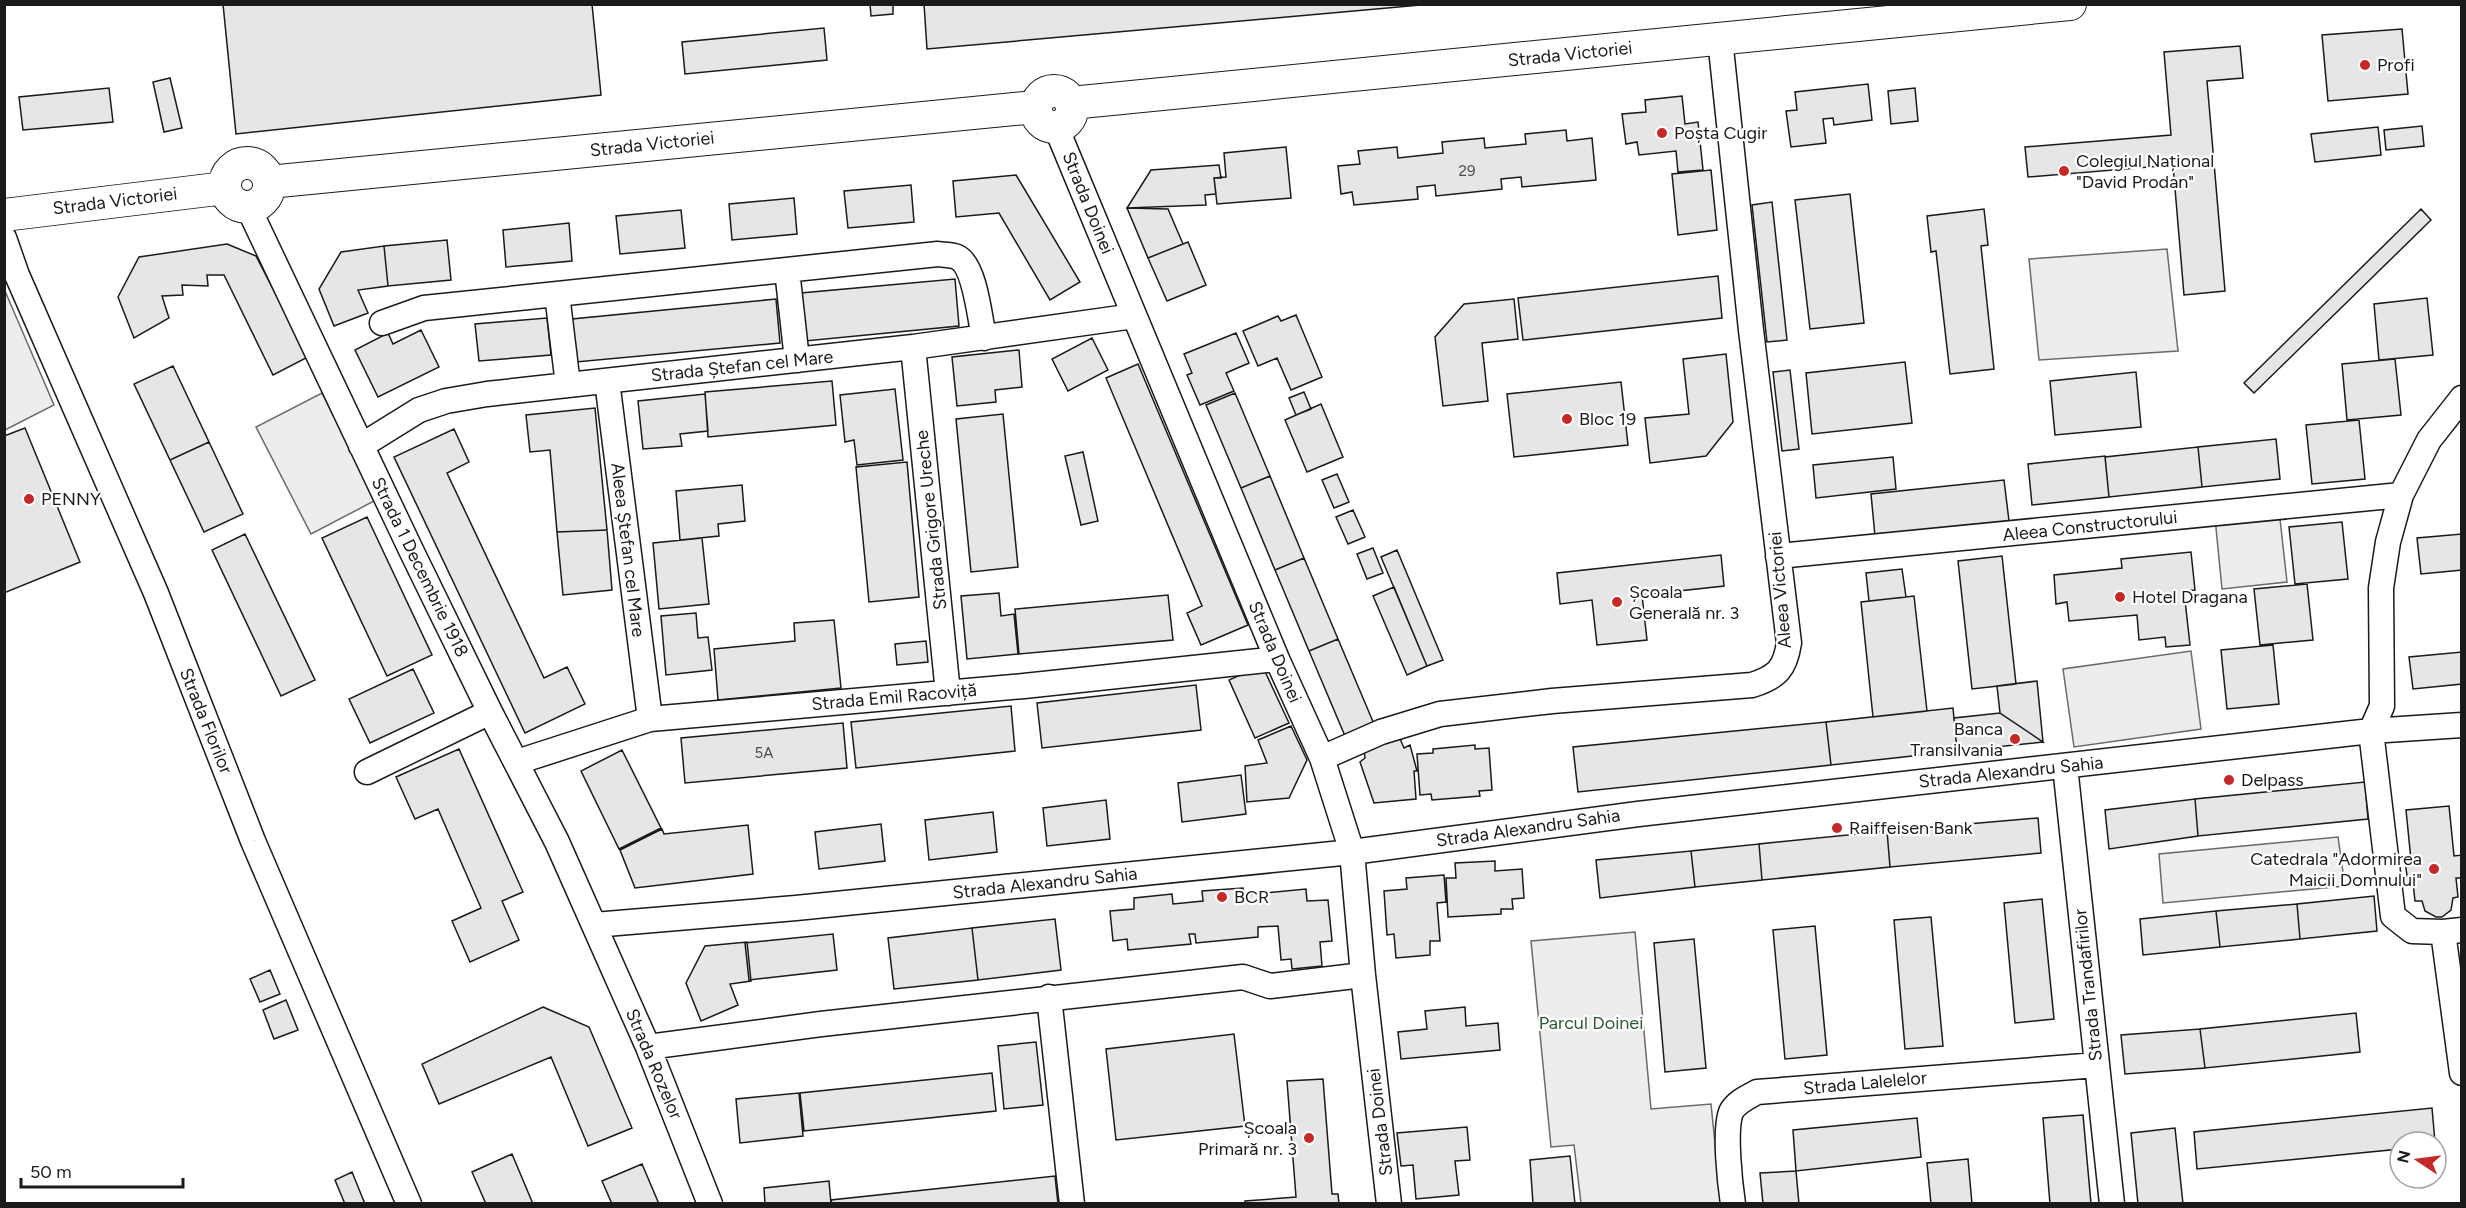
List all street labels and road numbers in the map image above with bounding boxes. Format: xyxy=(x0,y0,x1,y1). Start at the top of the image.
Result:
street label: Strada Victoriei xyxy=(1507,37,1633,71)
street label: Strada Victoriei xyxy=(589,127,715,161)
street label: Strada Doinei xyxy=(1058,149,1118,257)
street label: Strada Victoriei xyxy=(52,182,178,220)
street label: Strada Ștefan cel Mare xyxy=(650,345,835,387)
street label: Strada Grigore Ureche xyxy=(911,429,951,611)
street label: Aleea Ștefan cel Mare xyxy=(606,462,650,639)
street label: Strada 1 Decembrie 1918 xyxy=(367,473,473,661)
street label: Aleea Constructorului xyxy=(2002,506,2178,546)
street label: Aleea Victoriei xyxy=(1764,531,1796,649)
street label: Strada Doinei xyxy=(1244,598,1306,706)
street label: Strada Florilor xyxy=(175,665,237,777)
street label: Strada Emil Racoviță xyxy=(811,679,977,715)
street label: Strada Alexandru Sahia xyxy=(1918,751,2104,793)
street label: Strada Alexandru Sahia xyxy=(1435,804,1621,852)
street label: Strada Alexandru Sahia xyxy=(952,862,1138,904)
street label: Strada Trandafirilor xyxy=(2069,908,2107,1062)
street label: Strada Rozelor xyxy=(621,1005,687,1123)
street label: Strada Doinei xyxy=(1362,1067,1398,1177)
street label: Strada Lalelelor xyxy=(1802,1067,1928,1099)

